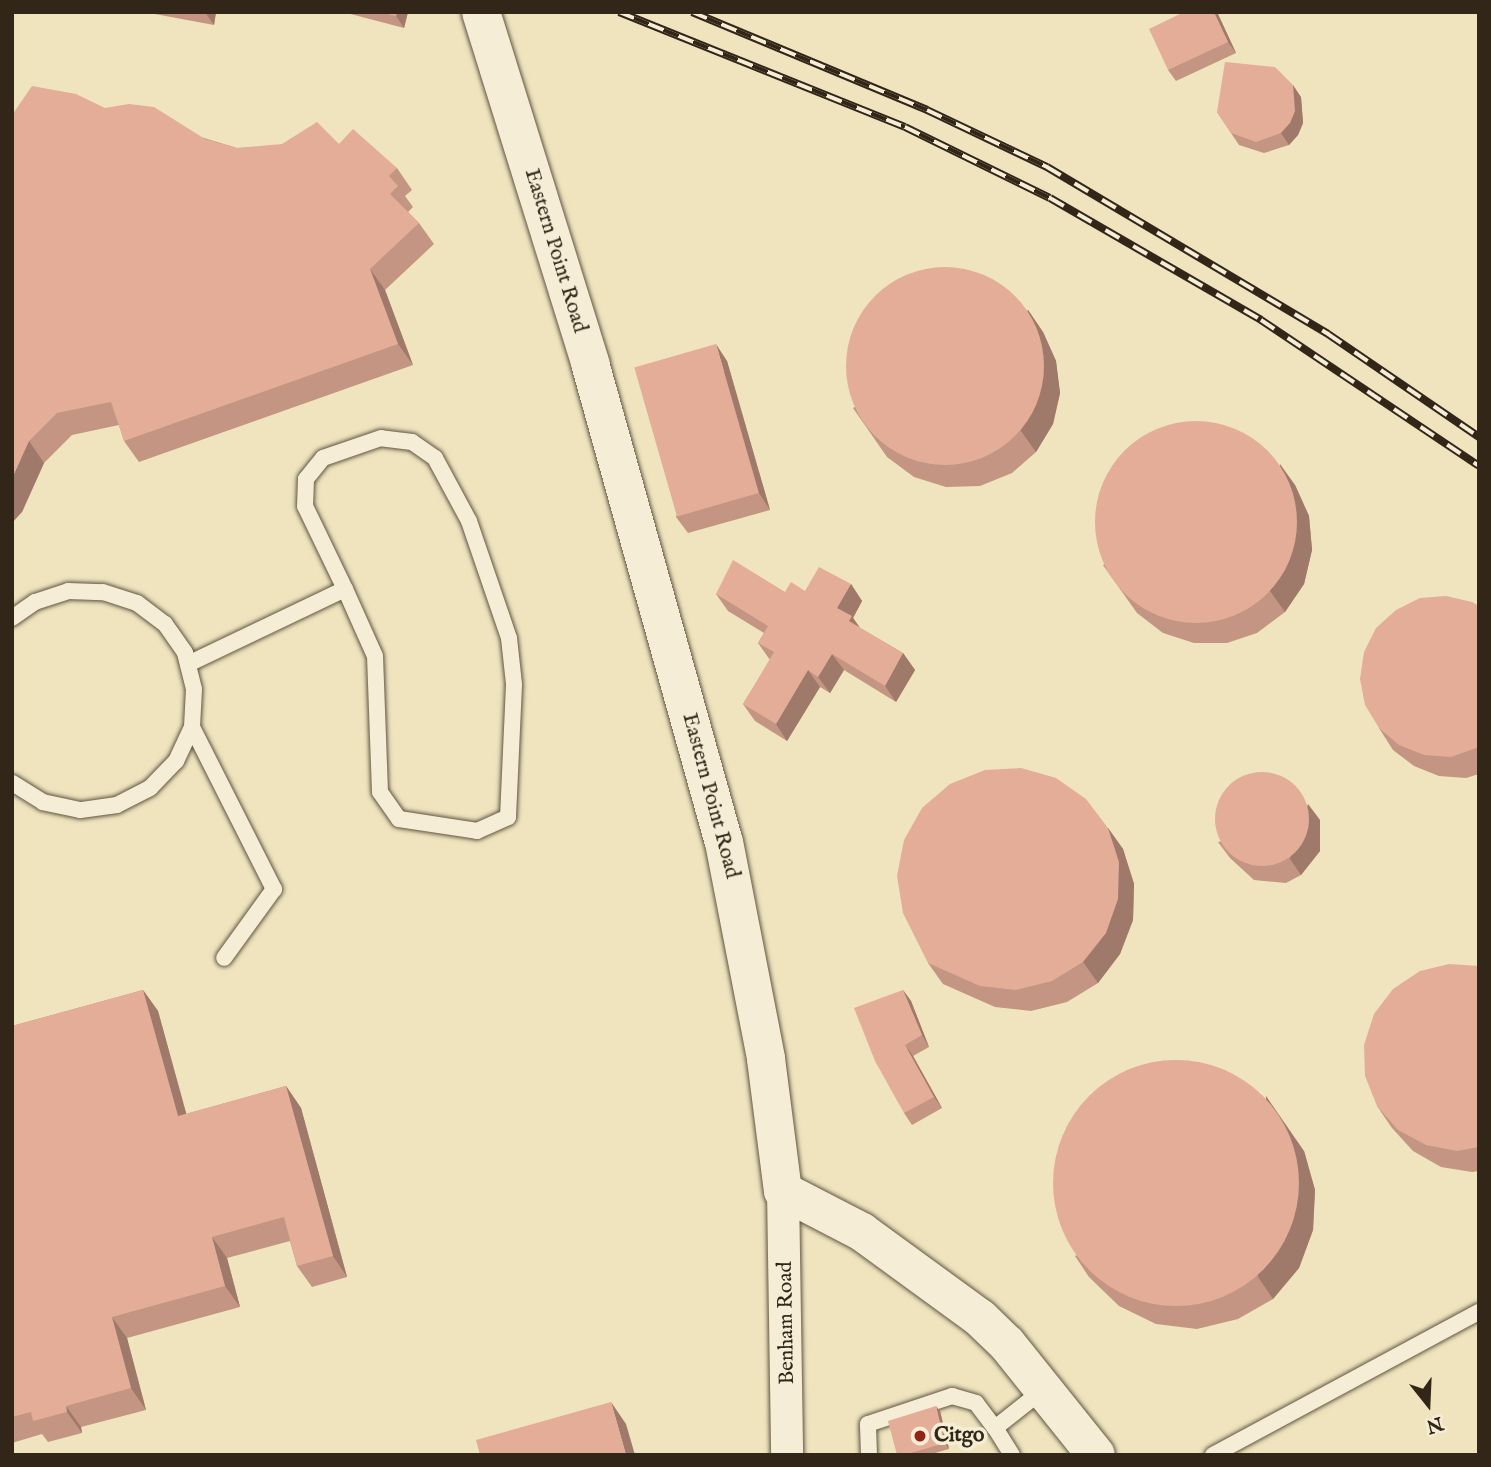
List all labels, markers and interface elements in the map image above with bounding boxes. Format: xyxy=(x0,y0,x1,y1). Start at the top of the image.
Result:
street label: Eastern Point Road xyxy=(518,166,592,336)
street label: Eastern Point Road xyxy=(676,710,744,882)
street label: Benham Road xyxy=(773,1261,801,1385)
north arrow xyxy=(1393,1369,1463,1439)
text: N xyxy=(1423,1410,1446,1438)
place label: Citgo xyxy=(934,1423,984,1449)
marker: Citgo xyxy=(912,1428,928,1444)

